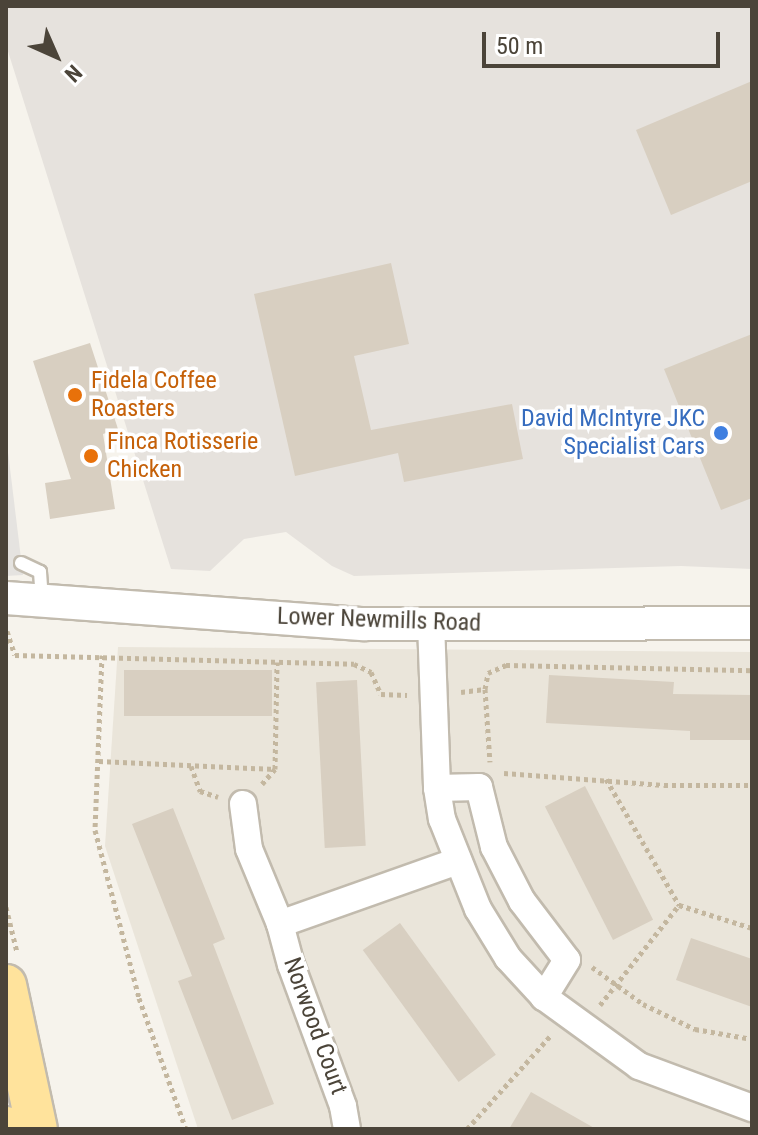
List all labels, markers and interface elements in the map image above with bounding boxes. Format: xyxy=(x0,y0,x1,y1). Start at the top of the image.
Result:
north arrow xyxy=(16,16,96,96)
scale bar xyxy=(486,16,724,66)
text: 50 m xyxy=(496,32,543,60)
text: N xyxy=(60,60,87,87)
place label: Fidela Coffee Roasters xyxy=(91,367,217,423)
marker: Fidela Coffee Roasters xyxy=(66,386,84,404)
place label: David McIntyre JKC Specialist Cars xyxy=(521,405,705,461)
marker: David McIntyre JKC Specialist Cars xyxy=(712,424,730,442)
place label: Finca Rotisserie Chicken xyxy=(107,428,258,484)
marker: Finca Rotisserie Chicken xyxy=(82,447,100,465)
street label: Lower Newmills Road xyxy=(277,602,481,638)
street label: Norwood Court xyxy=(277,954,353,1098)

